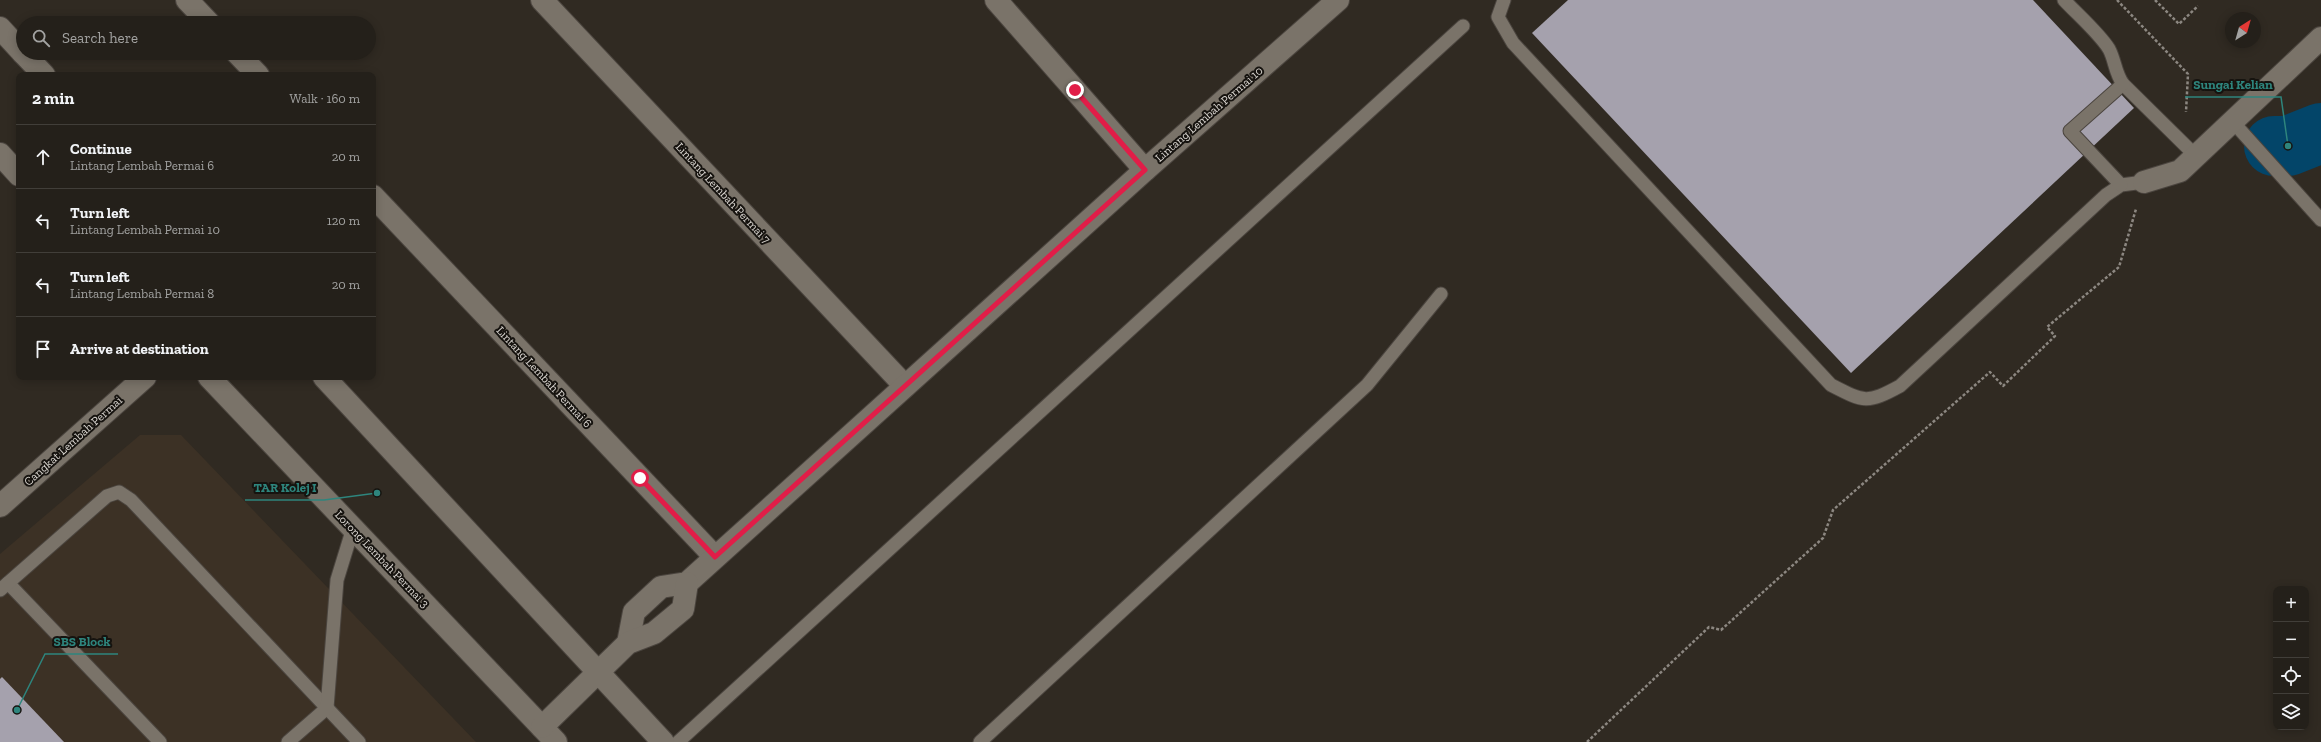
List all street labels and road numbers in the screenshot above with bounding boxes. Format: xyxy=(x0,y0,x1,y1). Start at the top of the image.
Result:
street label: Lintang Lembah Permai 10 xyxy=(1152,63,1266,165)
street label: Lintang Lembah Permai 7 xyxy=(673,140,774,246)
street label: Lintang Lembah Permai 6 xyxy=(493,324,595,430)
street label: Cangkat Lembah Permai xyxy=(21,393,125,489)
street label: Lorong Lembah Permai 3 xyxy=(332,508,432,611)

